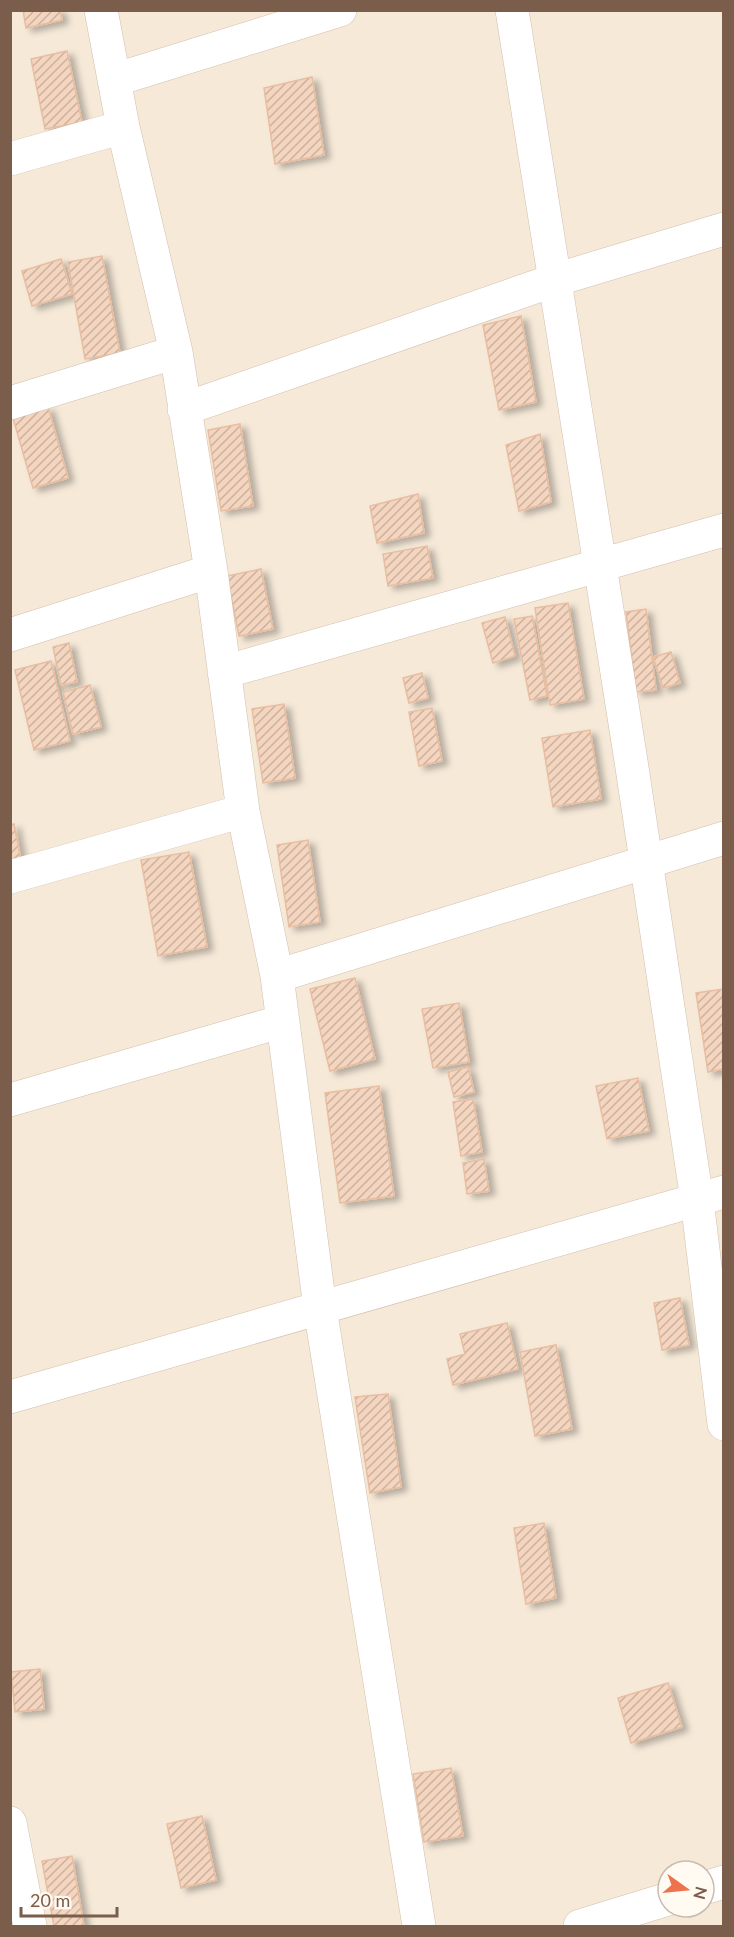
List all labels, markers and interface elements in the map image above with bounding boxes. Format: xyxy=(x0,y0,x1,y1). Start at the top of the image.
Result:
north arrow xyxy=(656,1859,716,1919)
scale bar xyxy=(21,1880,117,1918)
text: N xyxy=(690,1885,712,1901)
text: 20 m xyxy=(30,1889,70,1911)

